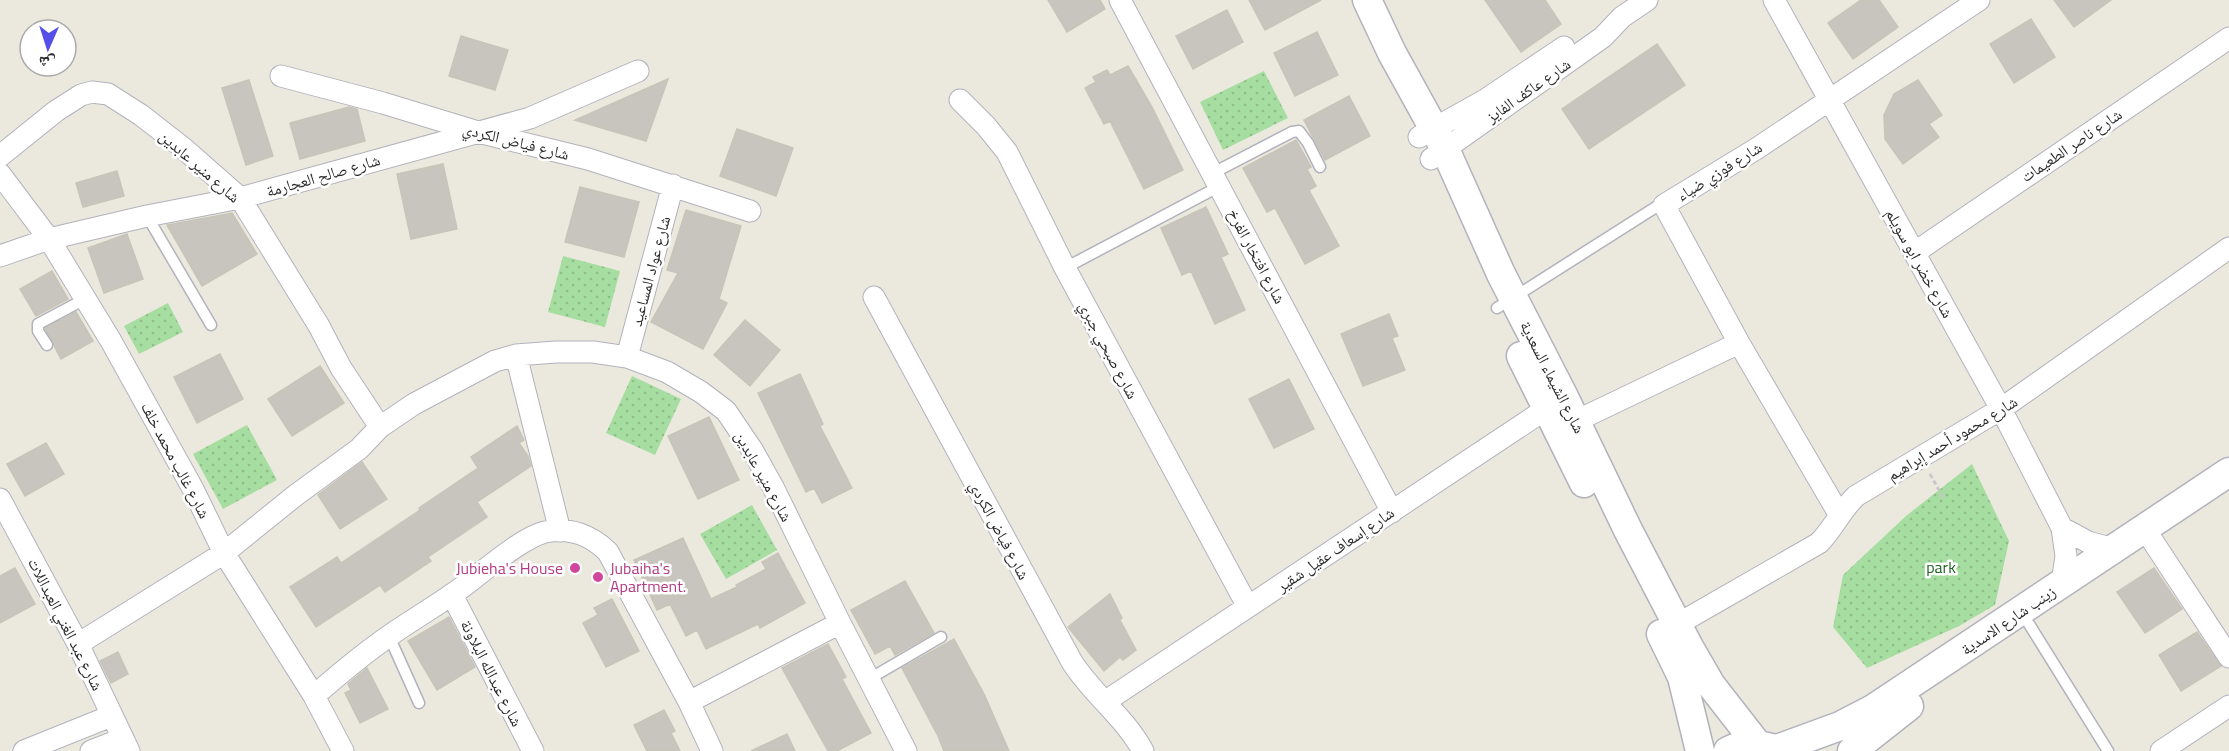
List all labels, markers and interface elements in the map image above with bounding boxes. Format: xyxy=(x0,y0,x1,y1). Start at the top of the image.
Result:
north arrow xyxy=(18,18,78,78)
text: ش xyxy=(38,51,56,75)
street label: شارع عاكف الفايز xyxy=(1480,52,1575,129)
street label: شارع ناصر الطعيمات xyxy=(2016,102,2126,188)
street label: شارع فياض الكردي xyxy=(460,116,572,167)
street label: شارع منير عابدين xyxy=(154,124,246,208)
street label: شارع فوزي ضياء xyxy=(1671,135,1767,208)
street label: شارع صالح العجارمة xyxy=(263,147,383,203)
street label: شارع افتخار الفرخ xyxy=(1222,204,1292,308)
street label: شارع خضر ابو سويلم xyxy=(1880,204,1960,322)
street label: شارع عواد المساعيد xyxy=(624,213,676,329)
street label: شارع صبحي جبري xyxy=(1072,297,1145,404)
street label: شارع الشيماء السعدية xyxy=(1514,317,1592,437)
street label: شارع محمود أحمد إبراهيم xyxy=(1882,389,2022,487)
street label: شارع غالب محمد خلف xyxy=(135,397,217,523)
street label: شارع منير عابدين xyxy=(729,426,799,526)
street label: شارع فياض الكردي xyxy=(963,476,1036,584)
street label: شارع إسعاف عقيل شقير xyxy=(1270,500,1399,598)
street label: شارع عبد الغني العبداللات xyxy=(21,553,110,695)
park label: park xyxy=(1926,555,1956,579)
place label: Jubieha's House xyxy=(456,556,563,580)
place label: Jubaiha's Apartment. xyxy=(610,556,686,598)
marker: Jubieha's House xyxy=(568,561,582,575)
marker: Jubaiha's Apartment. xyxy=(591,570,605,584)
street label: زينب شارع الاسدية xyxy=(1956,579,2060,661)
street label: شارع عبدالله البلاونة xyxy=(455,615,529,731)

